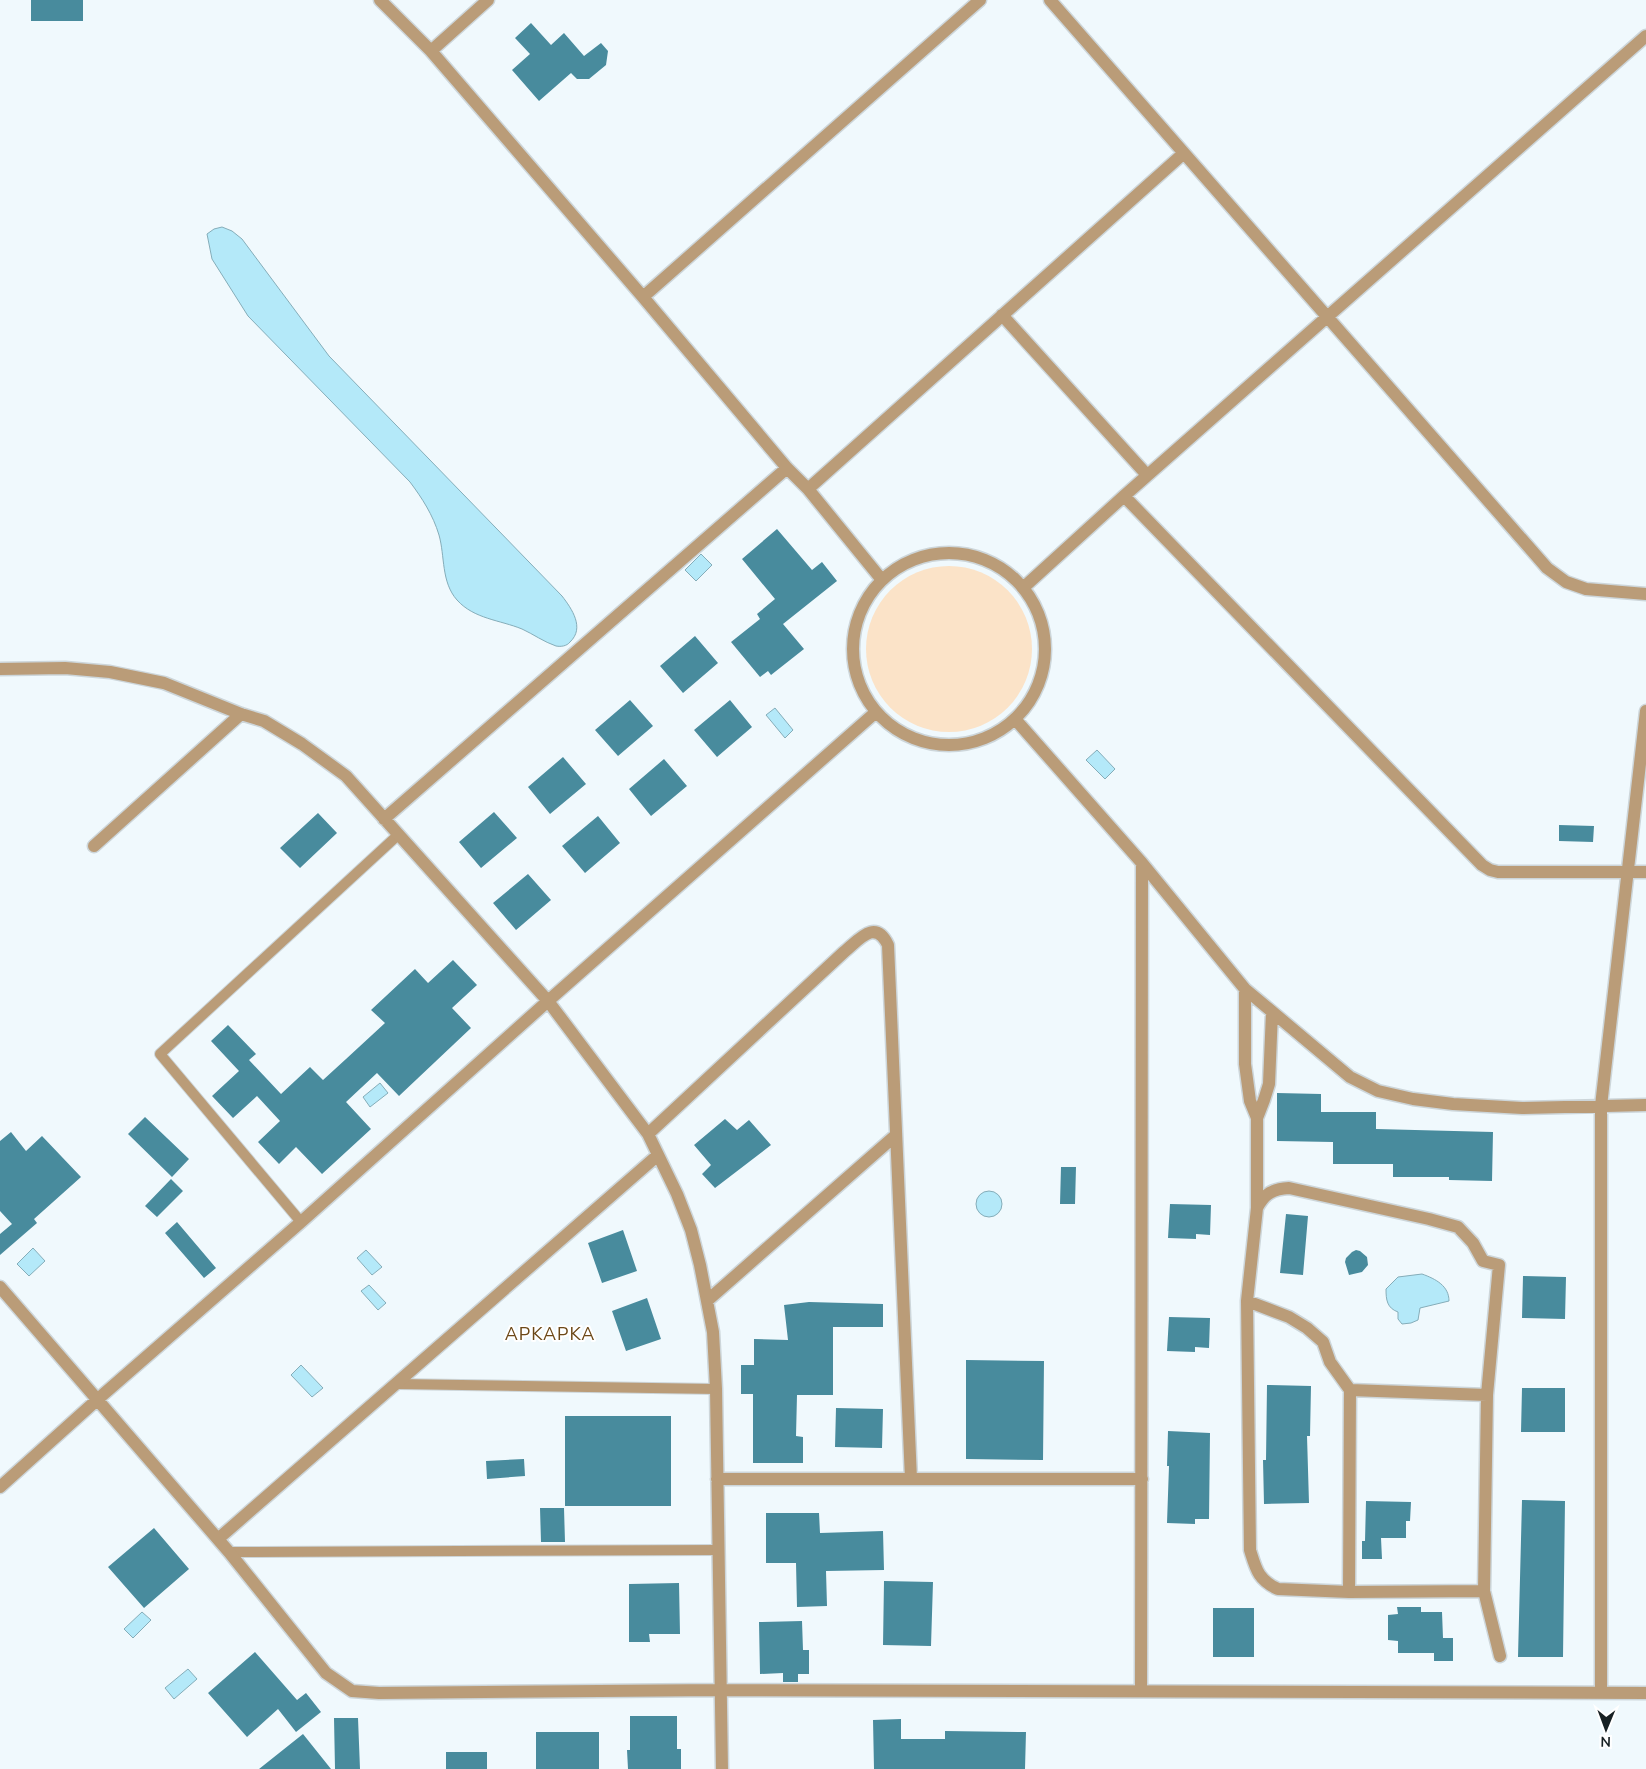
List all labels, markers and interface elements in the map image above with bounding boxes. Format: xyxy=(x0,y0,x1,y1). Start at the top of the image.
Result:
district label: APKAPKA xyxy=(505,1322,595,1346)
north arrow xyxy=(1581,1704,1631,1754)
text: N xyxy=(1600,1732,1611,1751)

